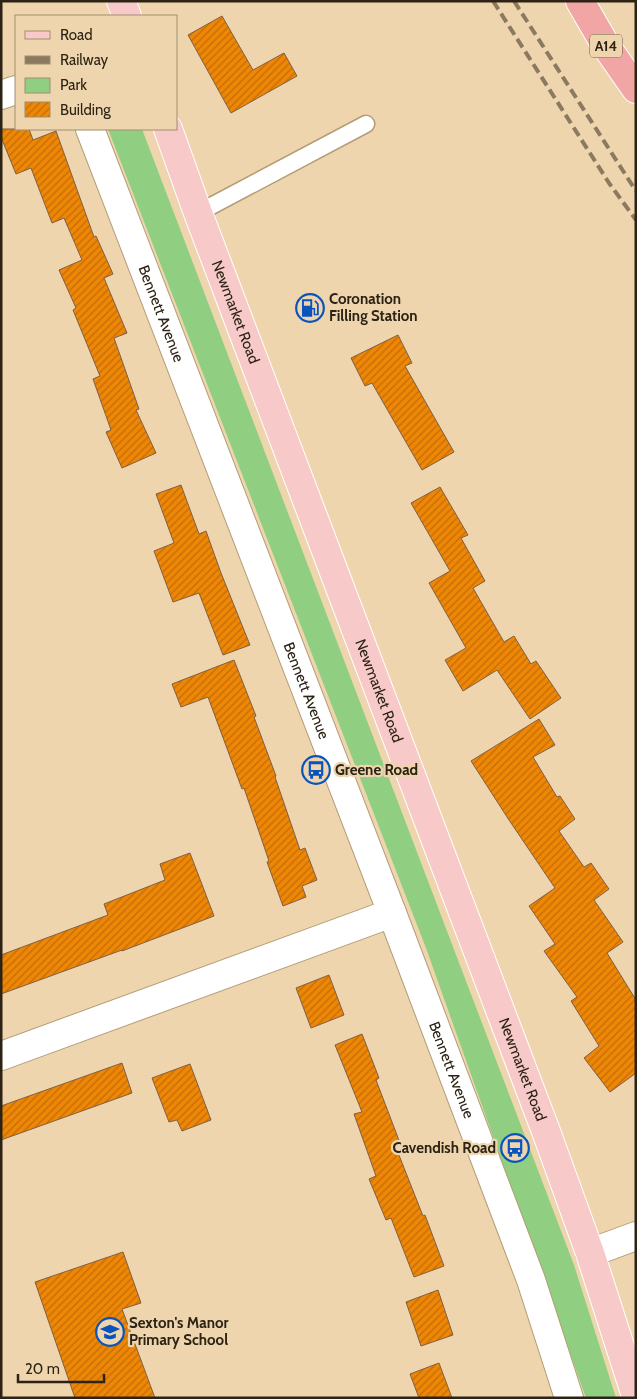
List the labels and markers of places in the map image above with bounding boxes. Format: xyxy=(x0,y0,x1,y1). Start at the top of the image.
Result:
place label: Coronation Filling Station xyxy=(329,290,418,325)
fuel station icon: Coronation Filling Station xyxy=(295,293,325,323)
bus stop icon: Greene Road xyxy=(301,755,331,785)
place label: Greene Road xyxy=(335,761,418,779)
bus stop icon: Cavendish Road xyxy=(500,1133,530,1163)
place label: Cavendish Road xyxy=(393,1139,496,1157)
place label: Sexton's Manor Primary School xyxy=(129,1314,228,1349)
school or university icon: Sexton's Manor Primary School xyxy=(95,1317,125,1347)

